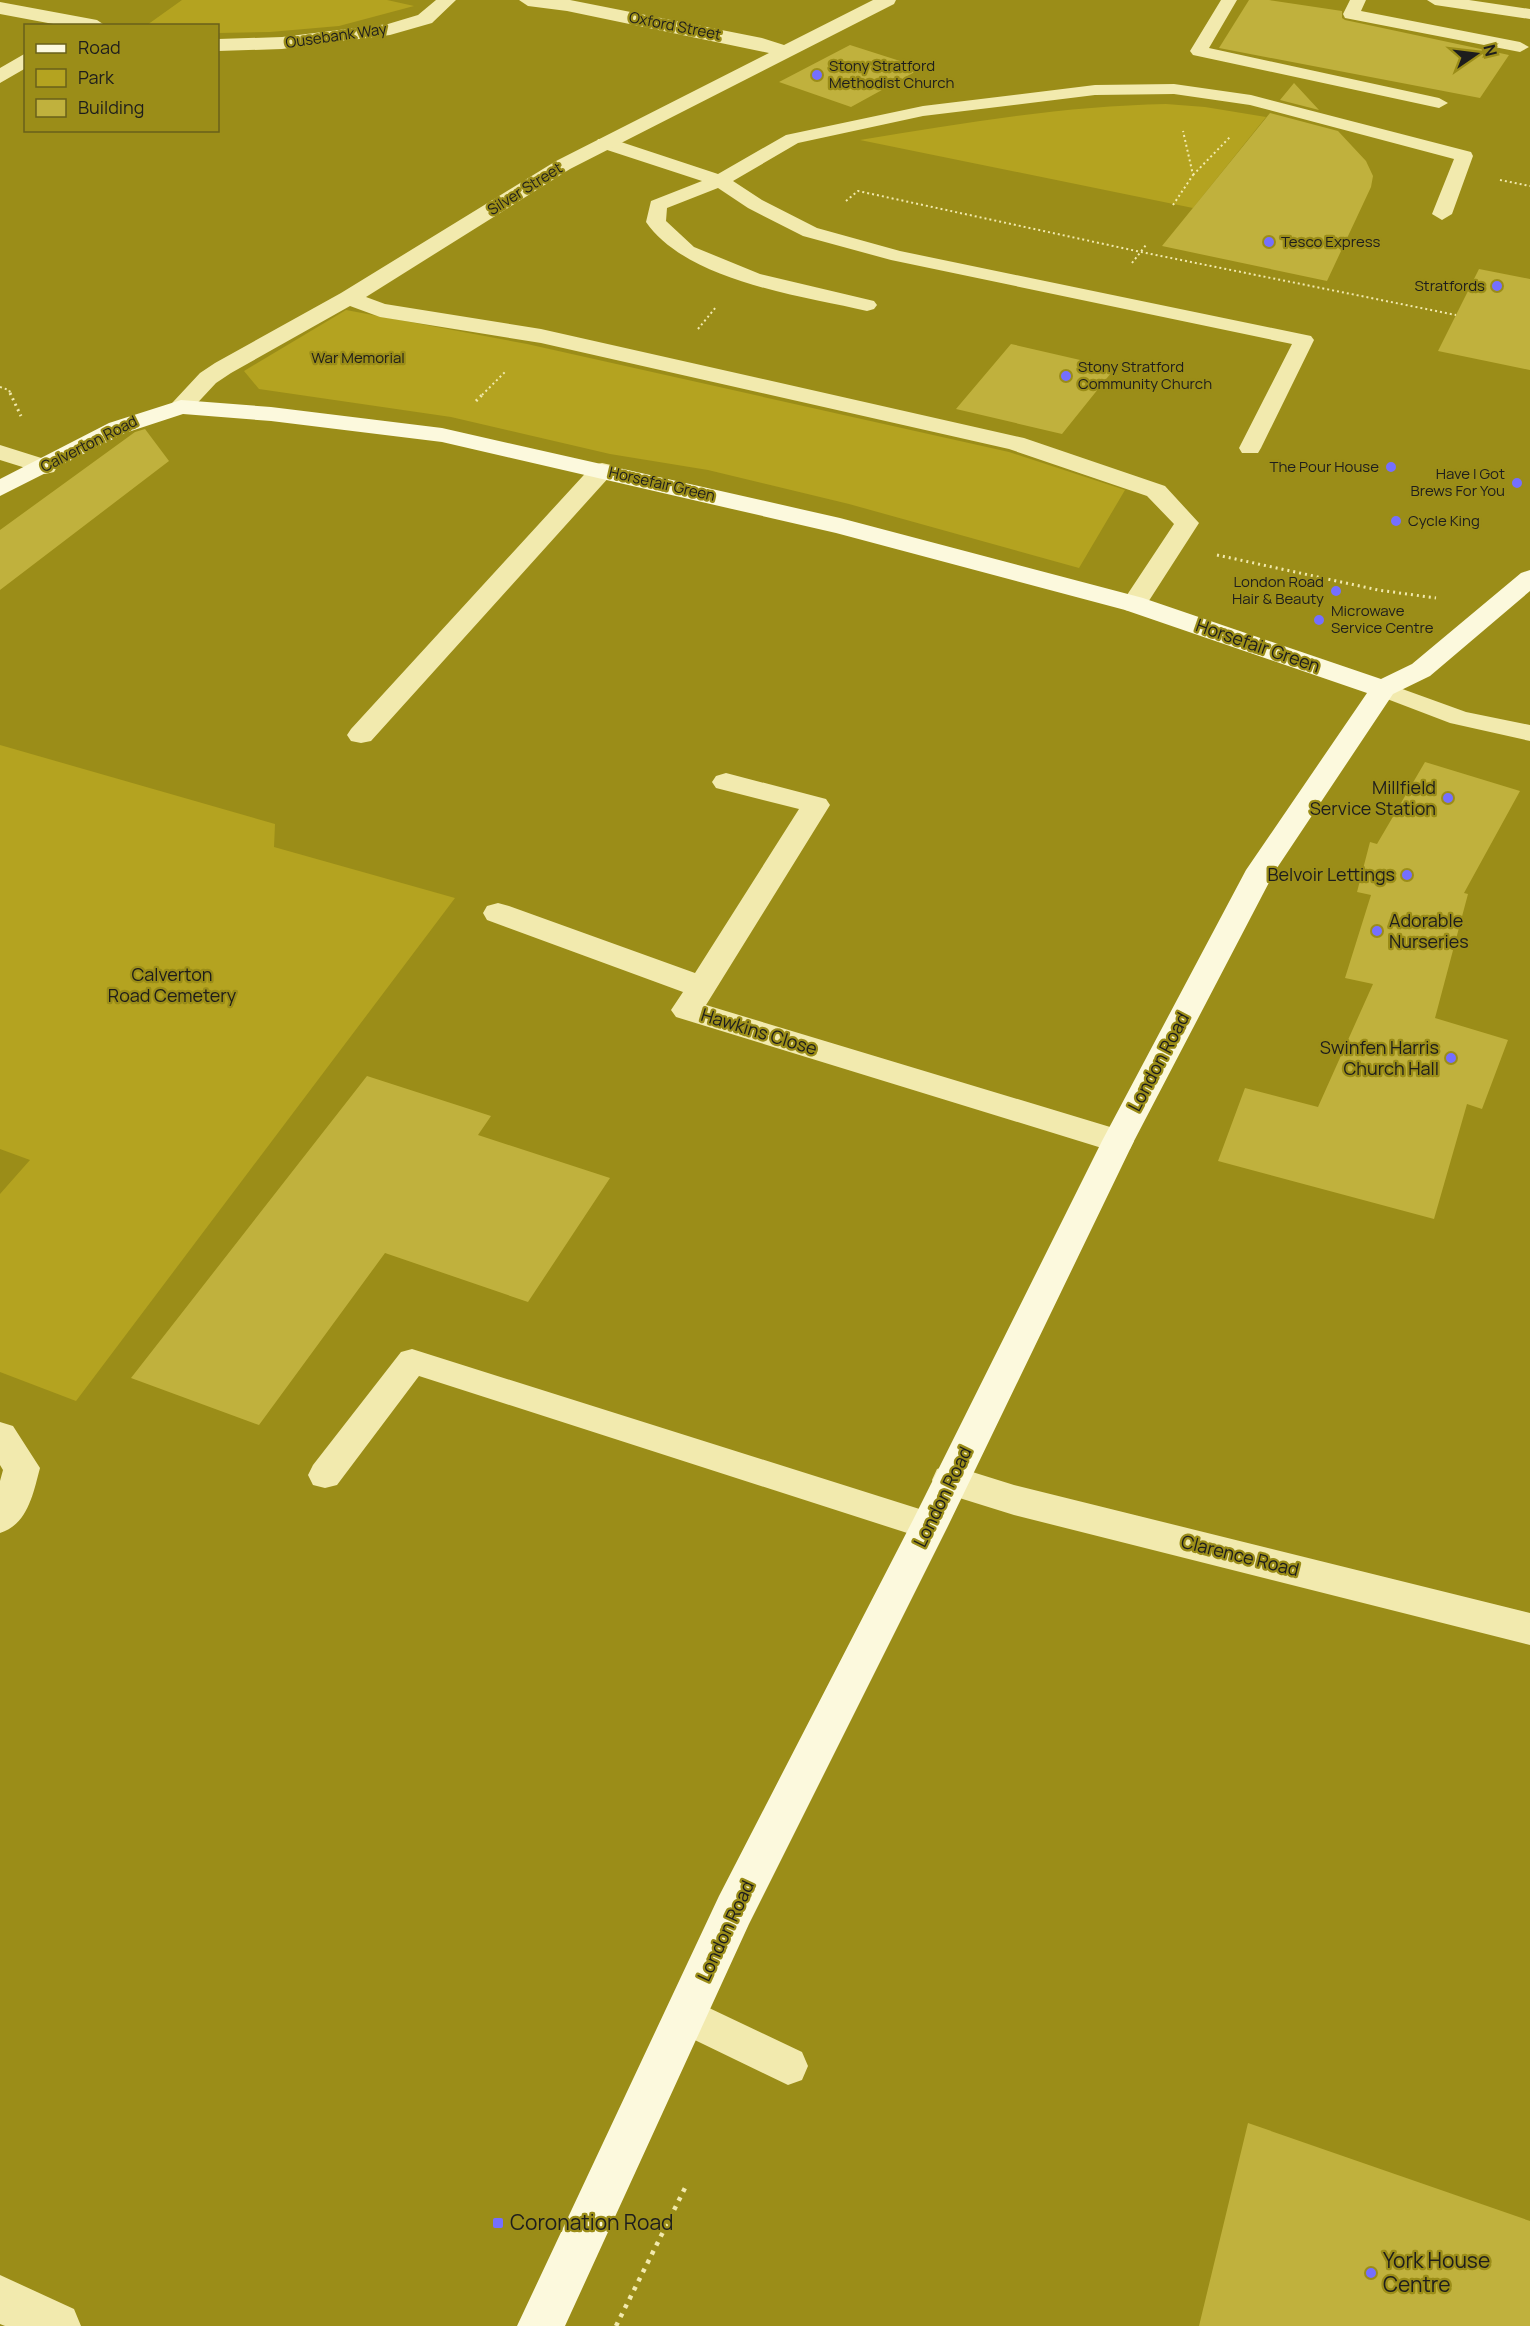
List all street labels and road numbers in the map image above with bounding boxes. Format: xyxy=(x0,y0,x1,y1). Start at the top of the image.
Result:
street label: Oxford Street xyxy=(627,6,723,45)
street label: Ousebank Way xyxy=(284,18,388,53)
street label: Silver Street xyxy=(483,157,566,220)
street label: Calverton Road xyxy=(37,410,141,477)
street label: Horsefair Green xyxy=(607,461,717,506)
street label: Horsefair Green xyxy=(1193,613,1324,678)
street label: Hawkins Close xyxy=(698,1002,820,1060)
street label: London Road xyxy=(1122,1008,1194,1115)
street label: London Road xyxy=(907,1442,977,1551)
street label: Clarence Road xyxy=(1179,1529,1302,1581)
street label: London Road xyxy=(691,1876,759,1985)

